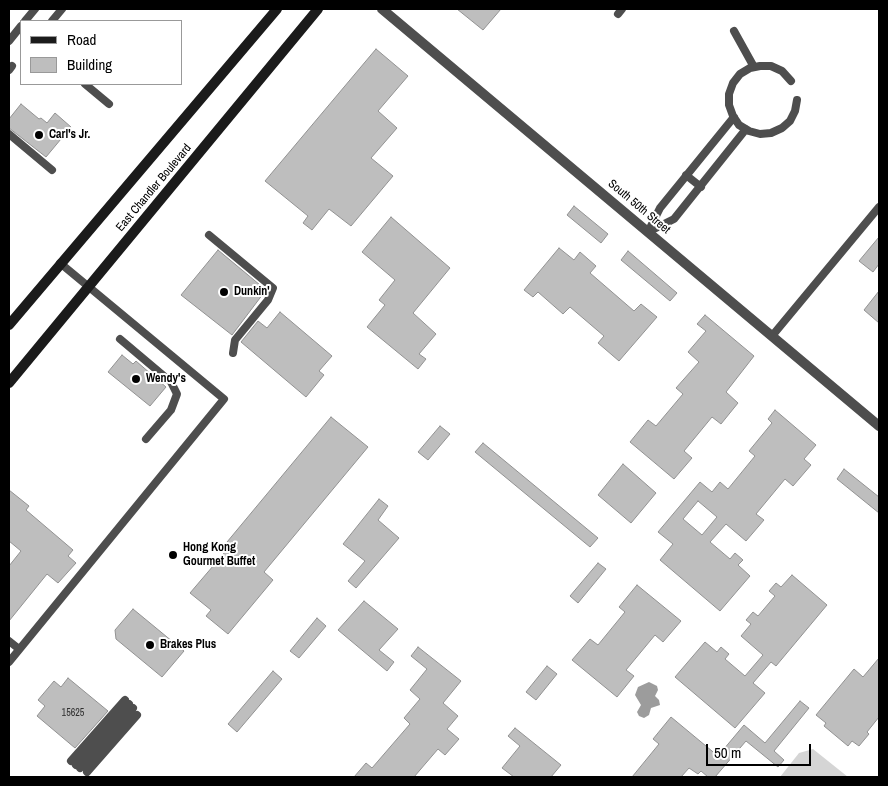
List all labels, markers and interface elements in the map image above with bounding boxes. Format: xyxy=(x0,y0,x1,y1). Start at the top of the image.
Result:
legend xyxy=(20,20,182,85)
text: Road xyxy=(67,29,96,50)
text: Building xyxy=(67,54,112,75)
place label: Carl's Jr. xyxy=(49,128,90,142)
marker: Carl's Jr. xyxy=(33,129,45,141)
street label: East Chandler Boulevard xyxy=(113,141,195,235)
street label: South 50th Street xyxy=(605,177,673,237)
place label: Dunkin' xyxy=(234,285,270,299)
marker: Dunkin' xyxy=(218,286,230,298)
place label: Wendy's xyxy=(146,372,186,386)
marker: Wendy's xyxy=(130,373,142,385)
place label: Hong Kong Gourmet Buffet xyxy=(183,541,255,569)
marker: Hong Kong Gourmet Buffet xyxy=(167,549,179,561)
place label: Brakes Plus xyxy=(160,638,216,652)
marker: Brakes Plus xyxy=(144,639,156,651)
house number: 15625 xyxy=(62,707,84,719)
scale bar xyxy=(708,734,813,766)
text: 50 m xyxy=(714,742,741,763)

